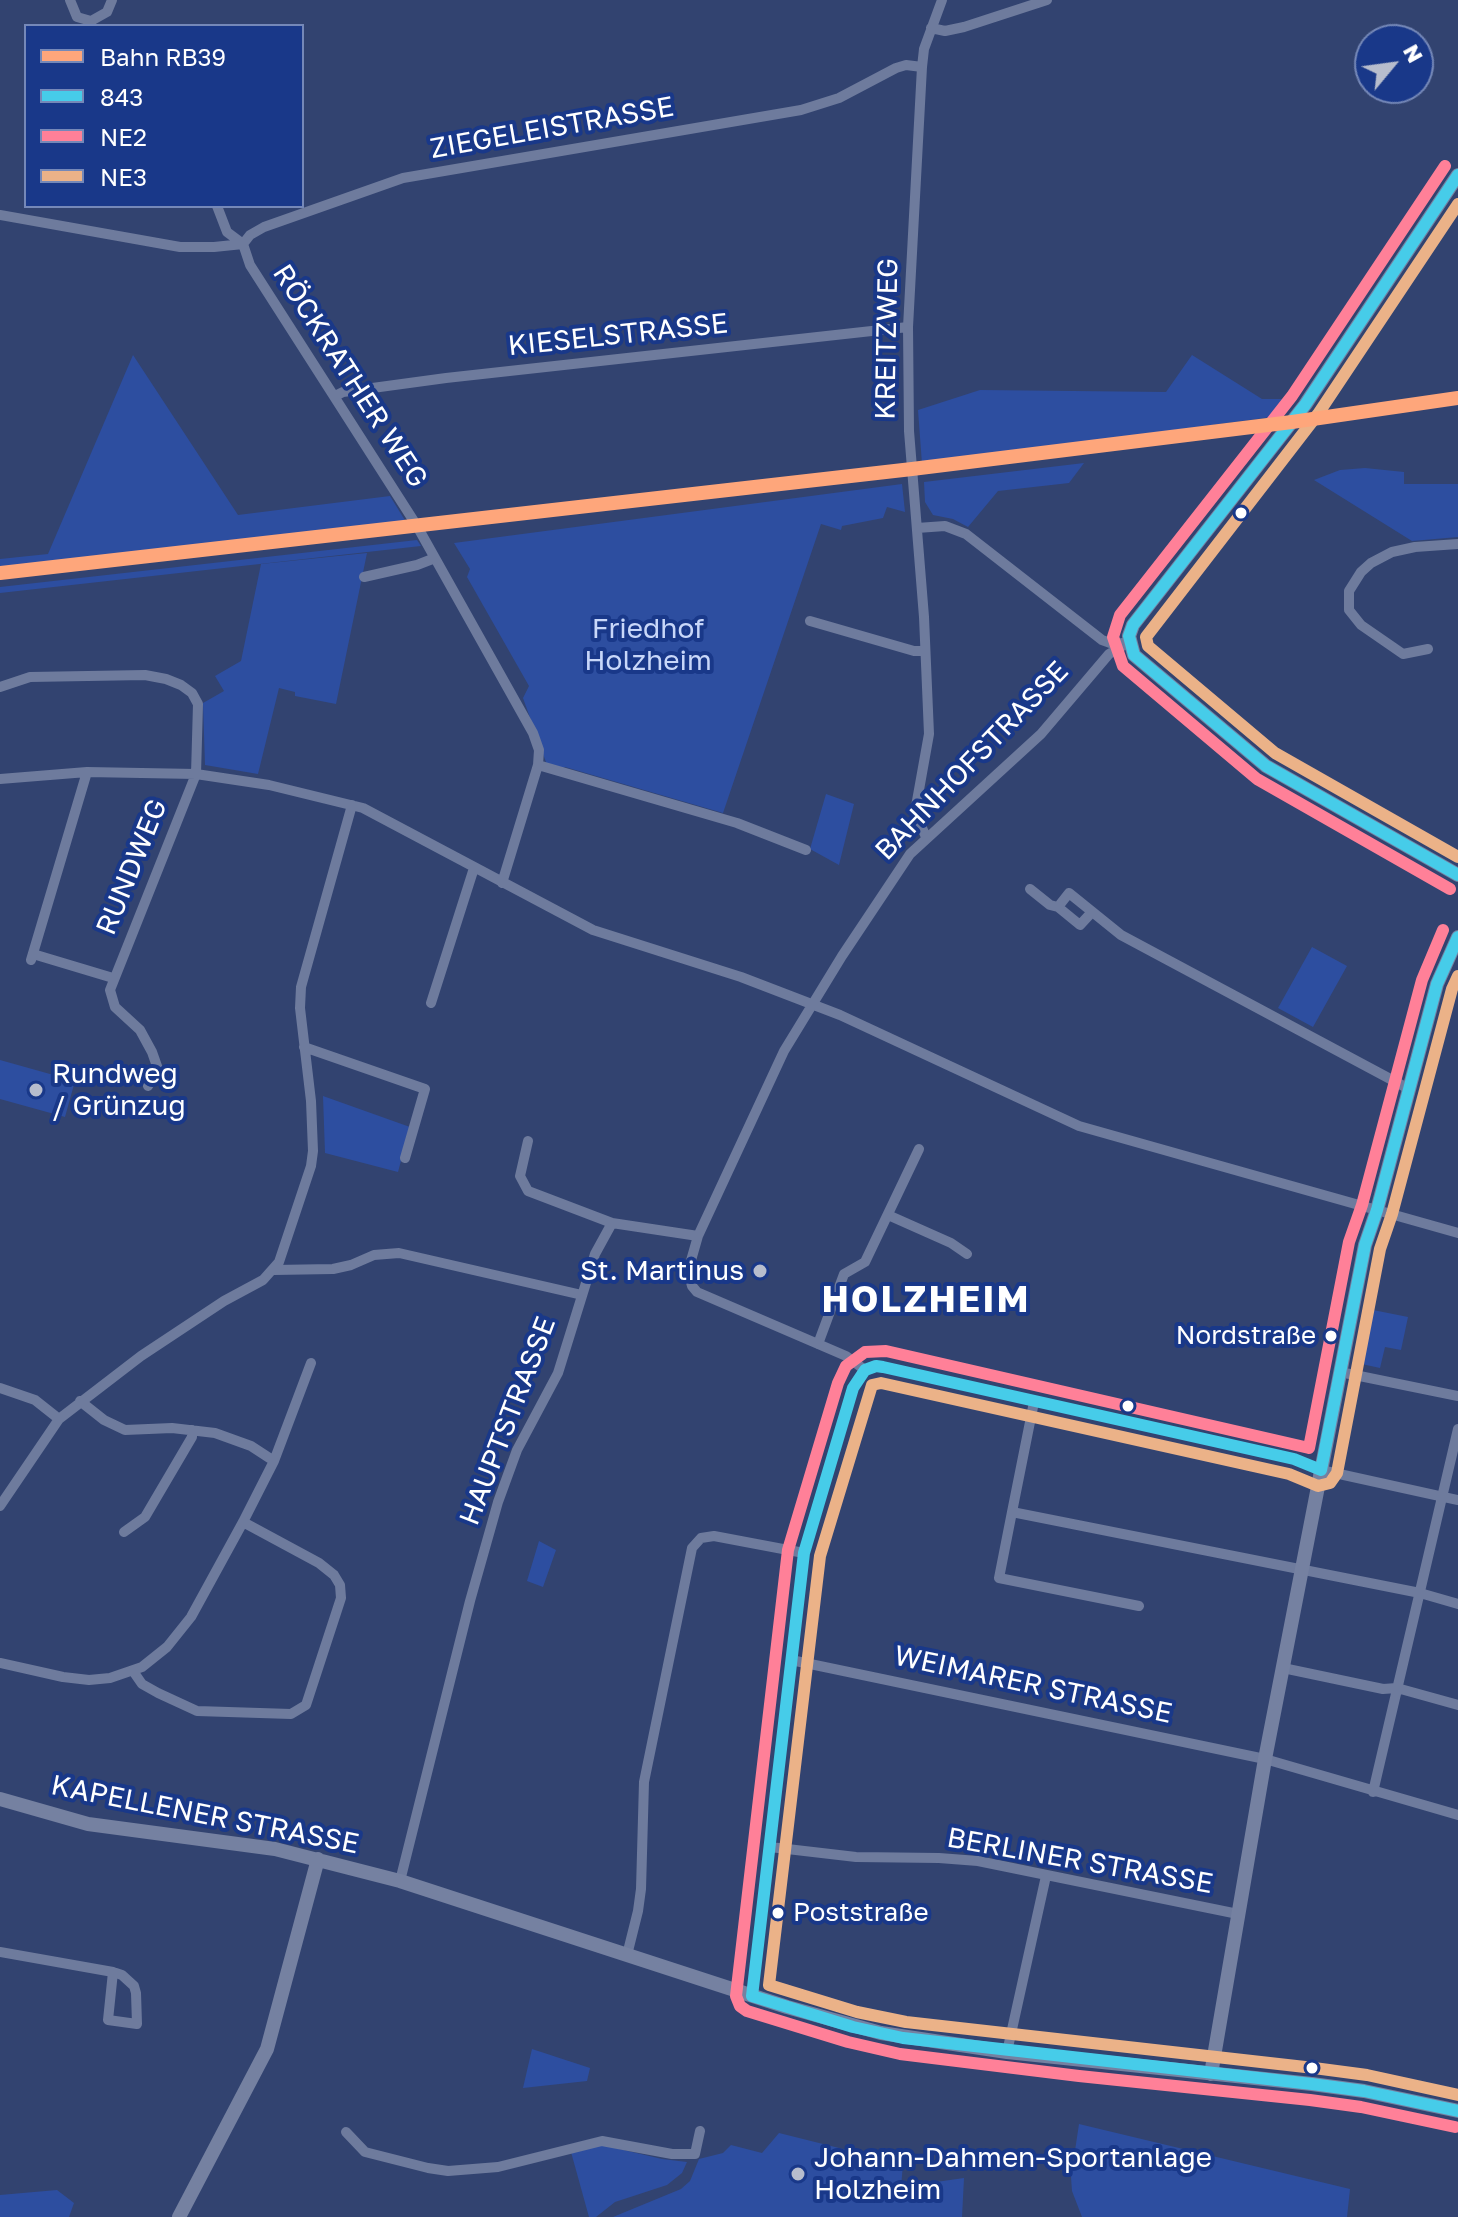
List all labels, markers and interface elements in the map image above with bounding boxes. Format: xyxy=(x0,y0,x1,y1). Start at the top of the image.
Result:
legend xyxy=(24,24,304,208)
north arrow xyxy=(1354,24,1434,104)
text: N xyxy=(1398,39,1430,67)
text: Bahn RB39 xyxy=(100,42,226,71)
text: 843 xyxy=(100,82,143,111)
street label: ZIEGELEISTRASSE xyxy=(428,90,676,166)
text: NE2 xyxy=(100,122,147,151)
text: NE3 xyxy=(100,162,147,191)
street label: RÖCKRATHER WEG xyxy=(265,258,435,494)
street label: KREITZWEG xyxy=(869,258,905,420)
street label: KIESELSTRASSE xyxy=(506,307,730,363)
unlabelled marker xyxy=(1233,505,1249,521)
park label: Friedhof Holzheim xyxy=(584,612,712,678)
street label: BAHNHOFSTRASSE xyxy=(868,655,1076,867)
street label: RUNDWEG xyxy=(90,794,174,940)
place label: Rundweg / Grünzug xyxy=(52,1057,186,1123)
marker: Rundweg / Grünzug xyxy=(27,1081,45,1099)
place label: St. Martinus xyxy=(580,1254,744,1288)
marker: St. Martinus xyxy=(751,1262,769,1280)
district label: HOLZHEIM xyxy=(821,1279,1031,1323)
street label: HAUPTSTRASSE xyxy=(453,1312,563,1530)
place label: Nordstraße xyxy=(1176,1320,1316,1352)
marker: Nordstraße xyxy=(1323,1328,1339,1344)
unlabelled marker xyxy=(1120,1398,1136,1414)
street label: WEIMARER STRASSE xyxy=(891,1639,1175,1731)
street label: KAPELLENER STRASSE xyxy=(48,1769,362,1861)
street label: BERLINER STRASSE xyxy=(944,1821,1216,1901)
place label: Poststraße xyxy=(793,1897,928,1929)
marker: Poststraße xyxy=(770,1905,786,1921)
unlabelled marker xyxy=(1304,2060,1320,2076)
place label: Johann-Dahmen-Sportanlage Holzheim xyxy=(814,2141,1212,2207)
marker: Johann-Dahmen-Sportanlage Holzheim xyxy=(789,2165,807,2183)

